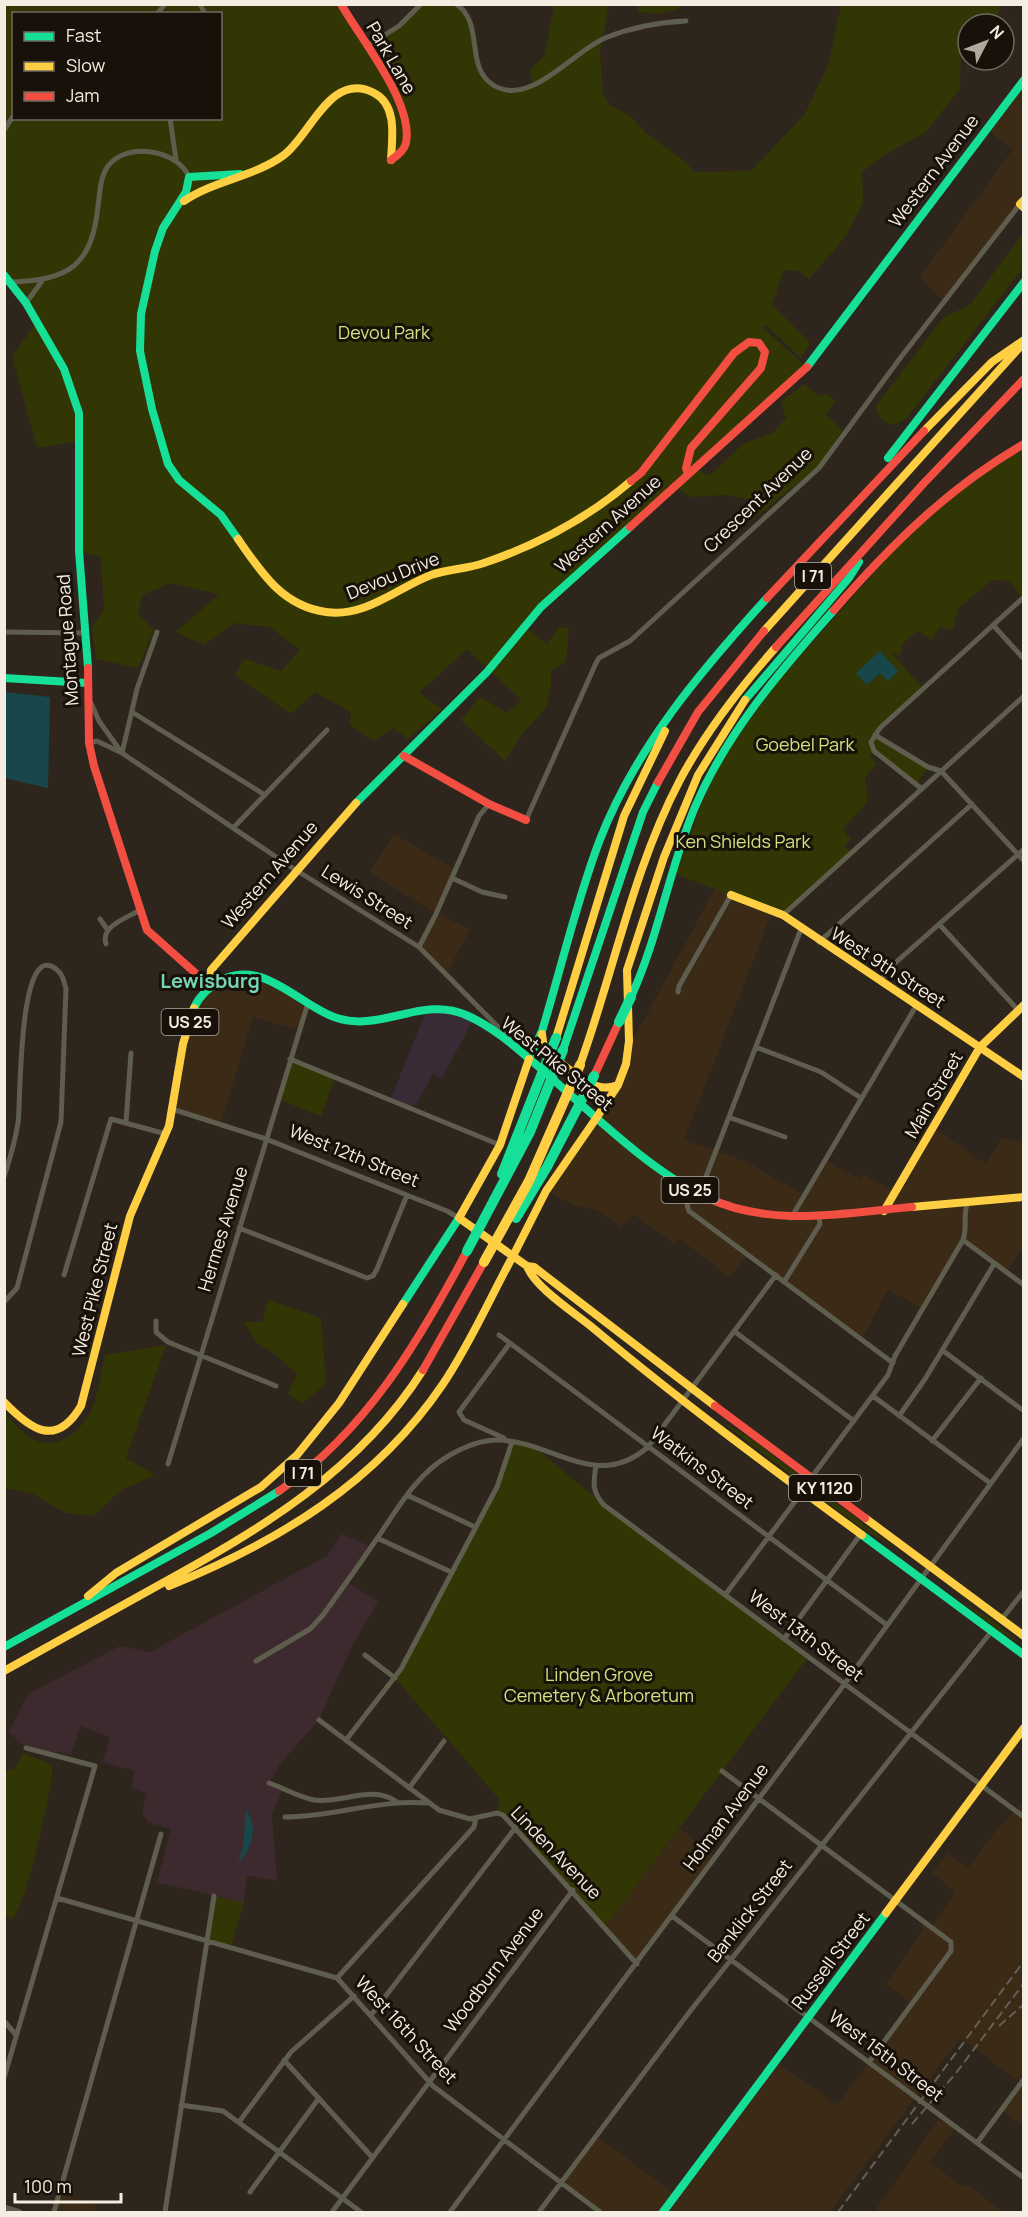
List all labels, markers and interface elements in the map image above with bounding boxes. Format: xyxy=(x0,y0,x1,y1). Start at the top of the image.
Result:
legend xyxy=(12,12,222,120)
north arrow xyxy=(956,12,1016,72)
street label: Park Lane xyxy=(362,17,422,98)
text: N xyxy=(985,20,1009,44)
text: Fast xyxy=(66,23,101,47)
text: Slow xyxy=(66,53,106,77)
text: Jam xyxy=(66,83,100,107)
street label: Western Avenue xyxy=(883,109,984,232)
park label: Devou Park xyxy=(338,320,431,344)
street label: Crescent Avenue xyxy=(698,441,817,557)
street label: Western Avenue xyxy=(549,469,666,578)
street label: Devou Drive xyxy=(343,546,443,605)
road number: I 71 xyxy=(795,563,831,589)
street label: Montague Road xyxy=(50,573,84,707)
park label: Goebel Park xyxy=(756,732,855,756)
street label: Western Avenue xyxy=(216,815,323,933)
park label: Ken Shields Park xyxy=(676,829,811,853)
street label: Lewis Street xyxy=(317,859,418,934)
street label: West 9th Street xyxy=(827,921,950,1013)
district label: Lewisburg xyxy=(160,967,260,994)
road number: US 25 xyxy=(162,1009,219,1035)
street label: West Pike Street xyxy=(497,1011,619,1116)
street label: Main Street xyxy=(899,1047,968,1142)
street label: West 12th Street xyxy=(286,1118,423,1192)
street label: Hermes Avenue xyxy=(192,1163,252,1294)
road number: US 25 xyxy=(662,1177,718,1203)
street label: West Pike Street xyxy=(66,1220,122,1359)
street label: Watkins Street xyxy=(646,1421,759,1514)
road number: I 71 xyxy=(285,1460,321,1486)
road number: KY 1120 xyxy=(789,1475,861,1501)
street label: West 13th Street xyxy=(744,1584,869,1686)
park label: Linden Grove Cemetery & Arboretum xyxy=(504,1662,694,1707)
street label: Holman Avenue xyxy=(677,1758,773,1875)
street label: Linden Avenue xyxy=(506,1800,607,1904)
street label: Banklick Street xyxy=(701,1854,797,1967)
street label: Woodburn Avenue xyxy=(438,1902,548,2037)
street label: Russell Street xyxy=(786,1907,875,2014)
street label: West 16th Street xyxy=(351,1970,463,2088)
street label: West 15th Street xyxy=(824,2004,949,2106)
scale bar xyxy=(15,2166,122,2204)
text: 100 m xyxy=(24,2174,72,2198)

